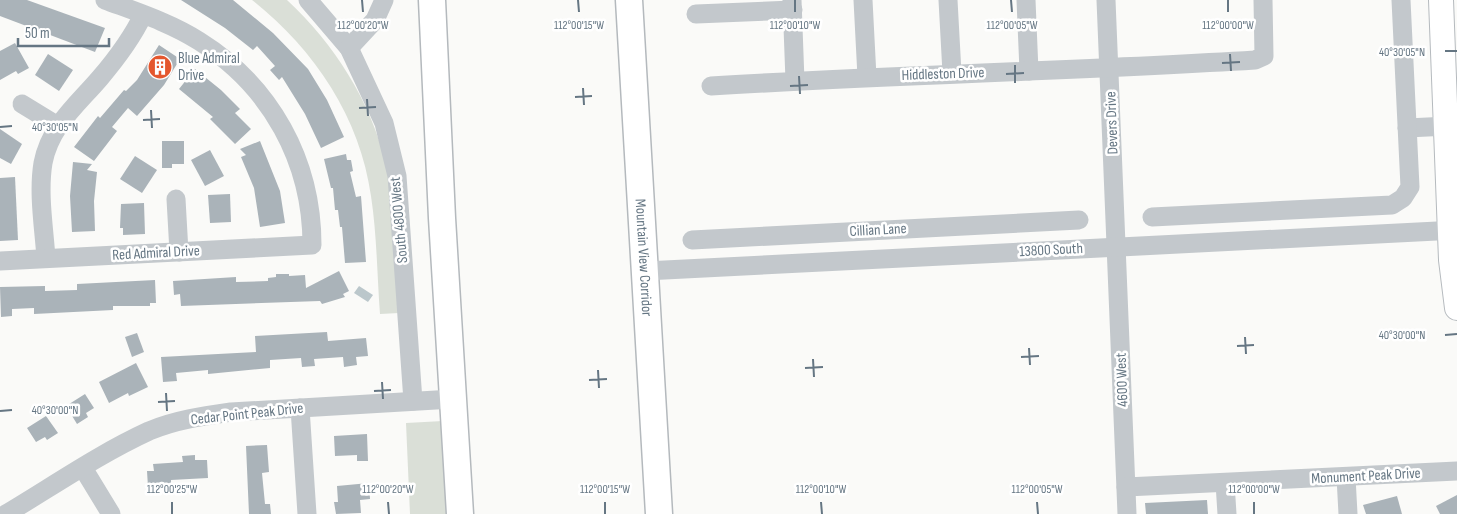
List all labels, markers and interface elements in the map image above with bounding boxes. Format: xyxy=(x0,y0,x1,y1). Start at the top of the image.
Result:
scale bar xyxy=(18,15,109,47)
text: 112°00'20"W xyxy=(337,18,389,33)
text: 112°00'15"W xyxy=(554,18,604,33)
text: 112°00'10"W xyxy=(770,18,820,33)
text: 112°00'05"W xyxy=(986,18,1038,33)
text: 112°00'00"W xyxy=(1202,18,1254,33)
text: 50 m xyxy=(25,24,50,43)
text: 40°30'05"N xyxy=(1379,45,1425,60)
place label: Blue Admiral Drive xyxy=(178,49,240,85)
building icon: Blue Admiral Drive xyxy=(147,54,173,80)
street label: Hiddleston Drive xyxy=(901,63,985,85)
street label: Devers Drive xyxy=(1101,91,1123,155)
text: 40°30'05"N xyxy=(32,120,78,135)
street label: South 4800 West xyxy=(386,176,412,264)
street label: Mountain View Corridor xyxy=(631,198,657,318)
street label: Cillian Lane xyxy=(849,219,907,241)
street label: 13800 South xyxy=(1019,239,1083,261)
street label: Red Admiral Drive xyxy=(112,241,200,265)
text: 40°30'00"N xyxy=(1379,328,1425,343)
street label: 4600 West xyxy=(1112,352,1132,407)
street label: Cedar Point Peak Drive xyxy=(190,399,304,429)
text: 40°30'00"N xyxy=(32,403,78,418)
street label: Monument Peak Drive xyxy=(1311,464,1421,488)
text: 112°00'25"W xyxy=(147,482,198,497)
text: 112°00'20"W xyxy=(362,482,414,497)
text: 112°00'15"W xyxy=(580,482,630,497)
text: 112°00'10"W xyxy=(796,482,846,497)
text: 112°00'05"W xyxy=(1011,482,1063,497)
text: 112°00'00"W xyxy=(1228,482,1280,497)

